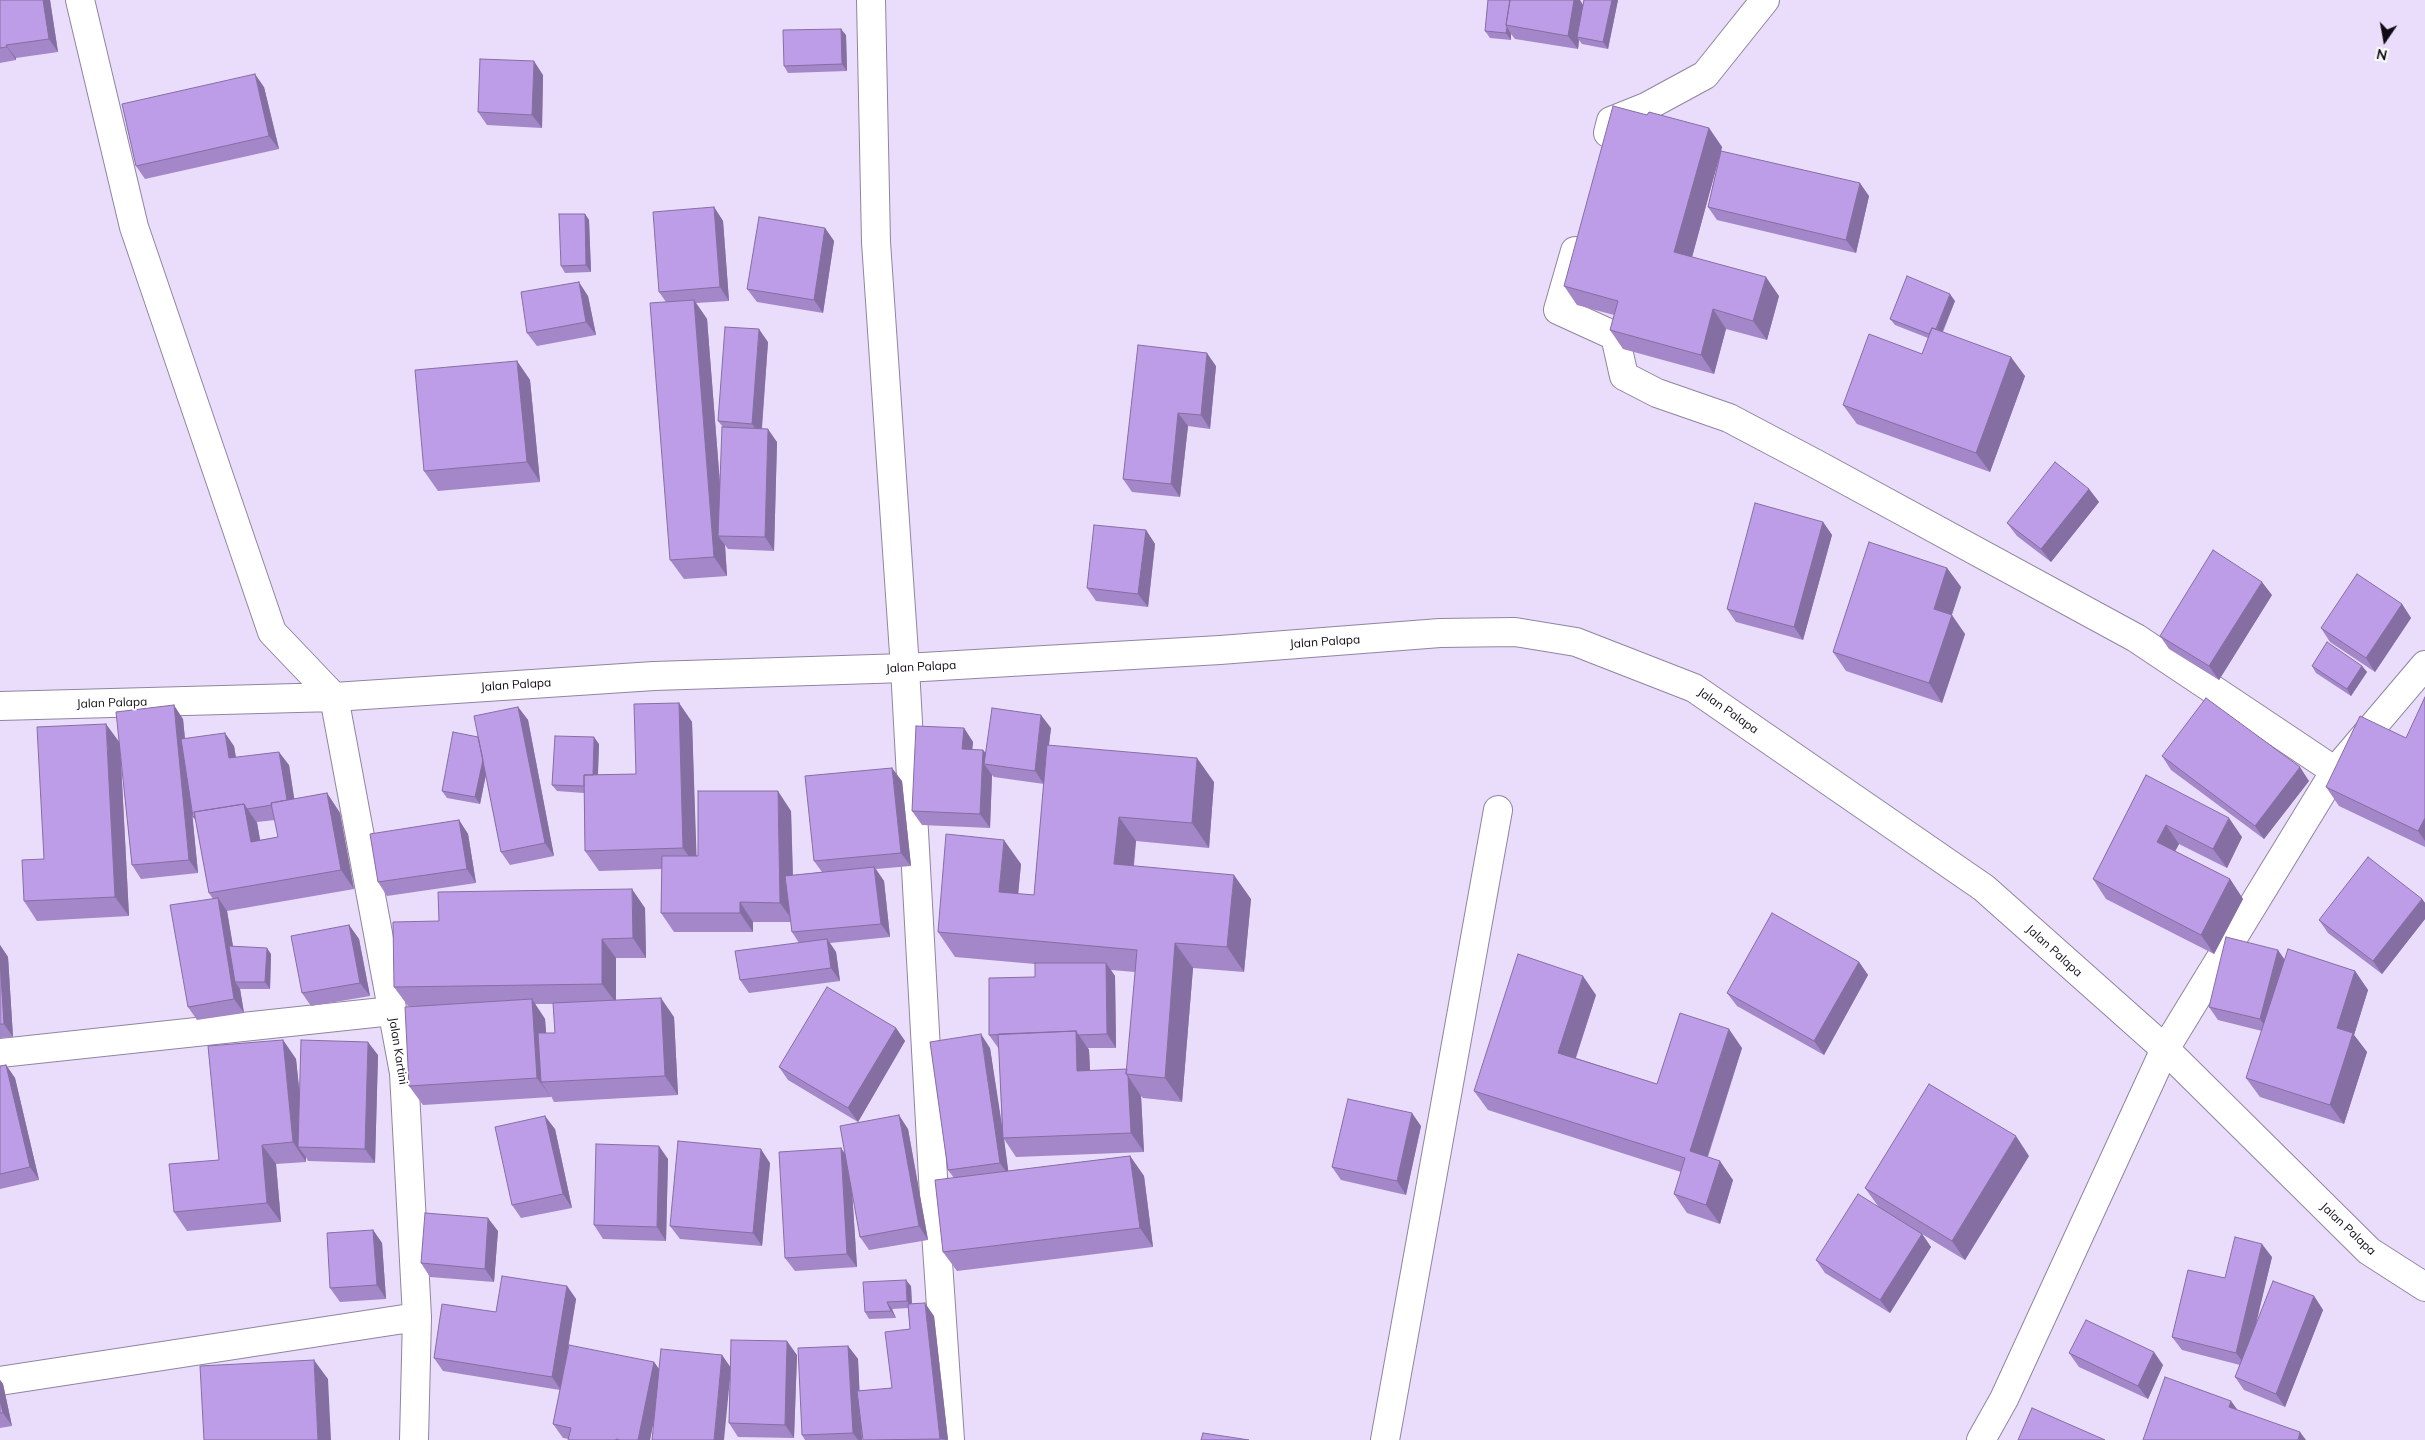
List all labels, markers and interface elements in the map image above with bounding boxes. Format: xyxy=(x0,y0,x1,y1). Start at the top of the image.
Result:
north arrow xyxy=(2360,15,2410,65)
text: N xyxy=(2375,45,2389,65)
street label: Jalan Palapa xyxy=(1289,632,1361,652)
street label: Jalan Palapa xyxy=(885,658,957,676)
street label: Jalan Palapa xyxy=(480,675,552,695)
street label: Jalan Palapa xyxy=(1695,685,1761,737)
street label: Jalan Palapa xyxy=(76,695,148,711)
street label: Jalan Palapa xyxy=(2023,922,2085,980)
street label: Jalan Kartini xyxy=(386,1016,410,1086)
street label: Jalan Palapa xyxy=(2317,1200,2379,1258)

